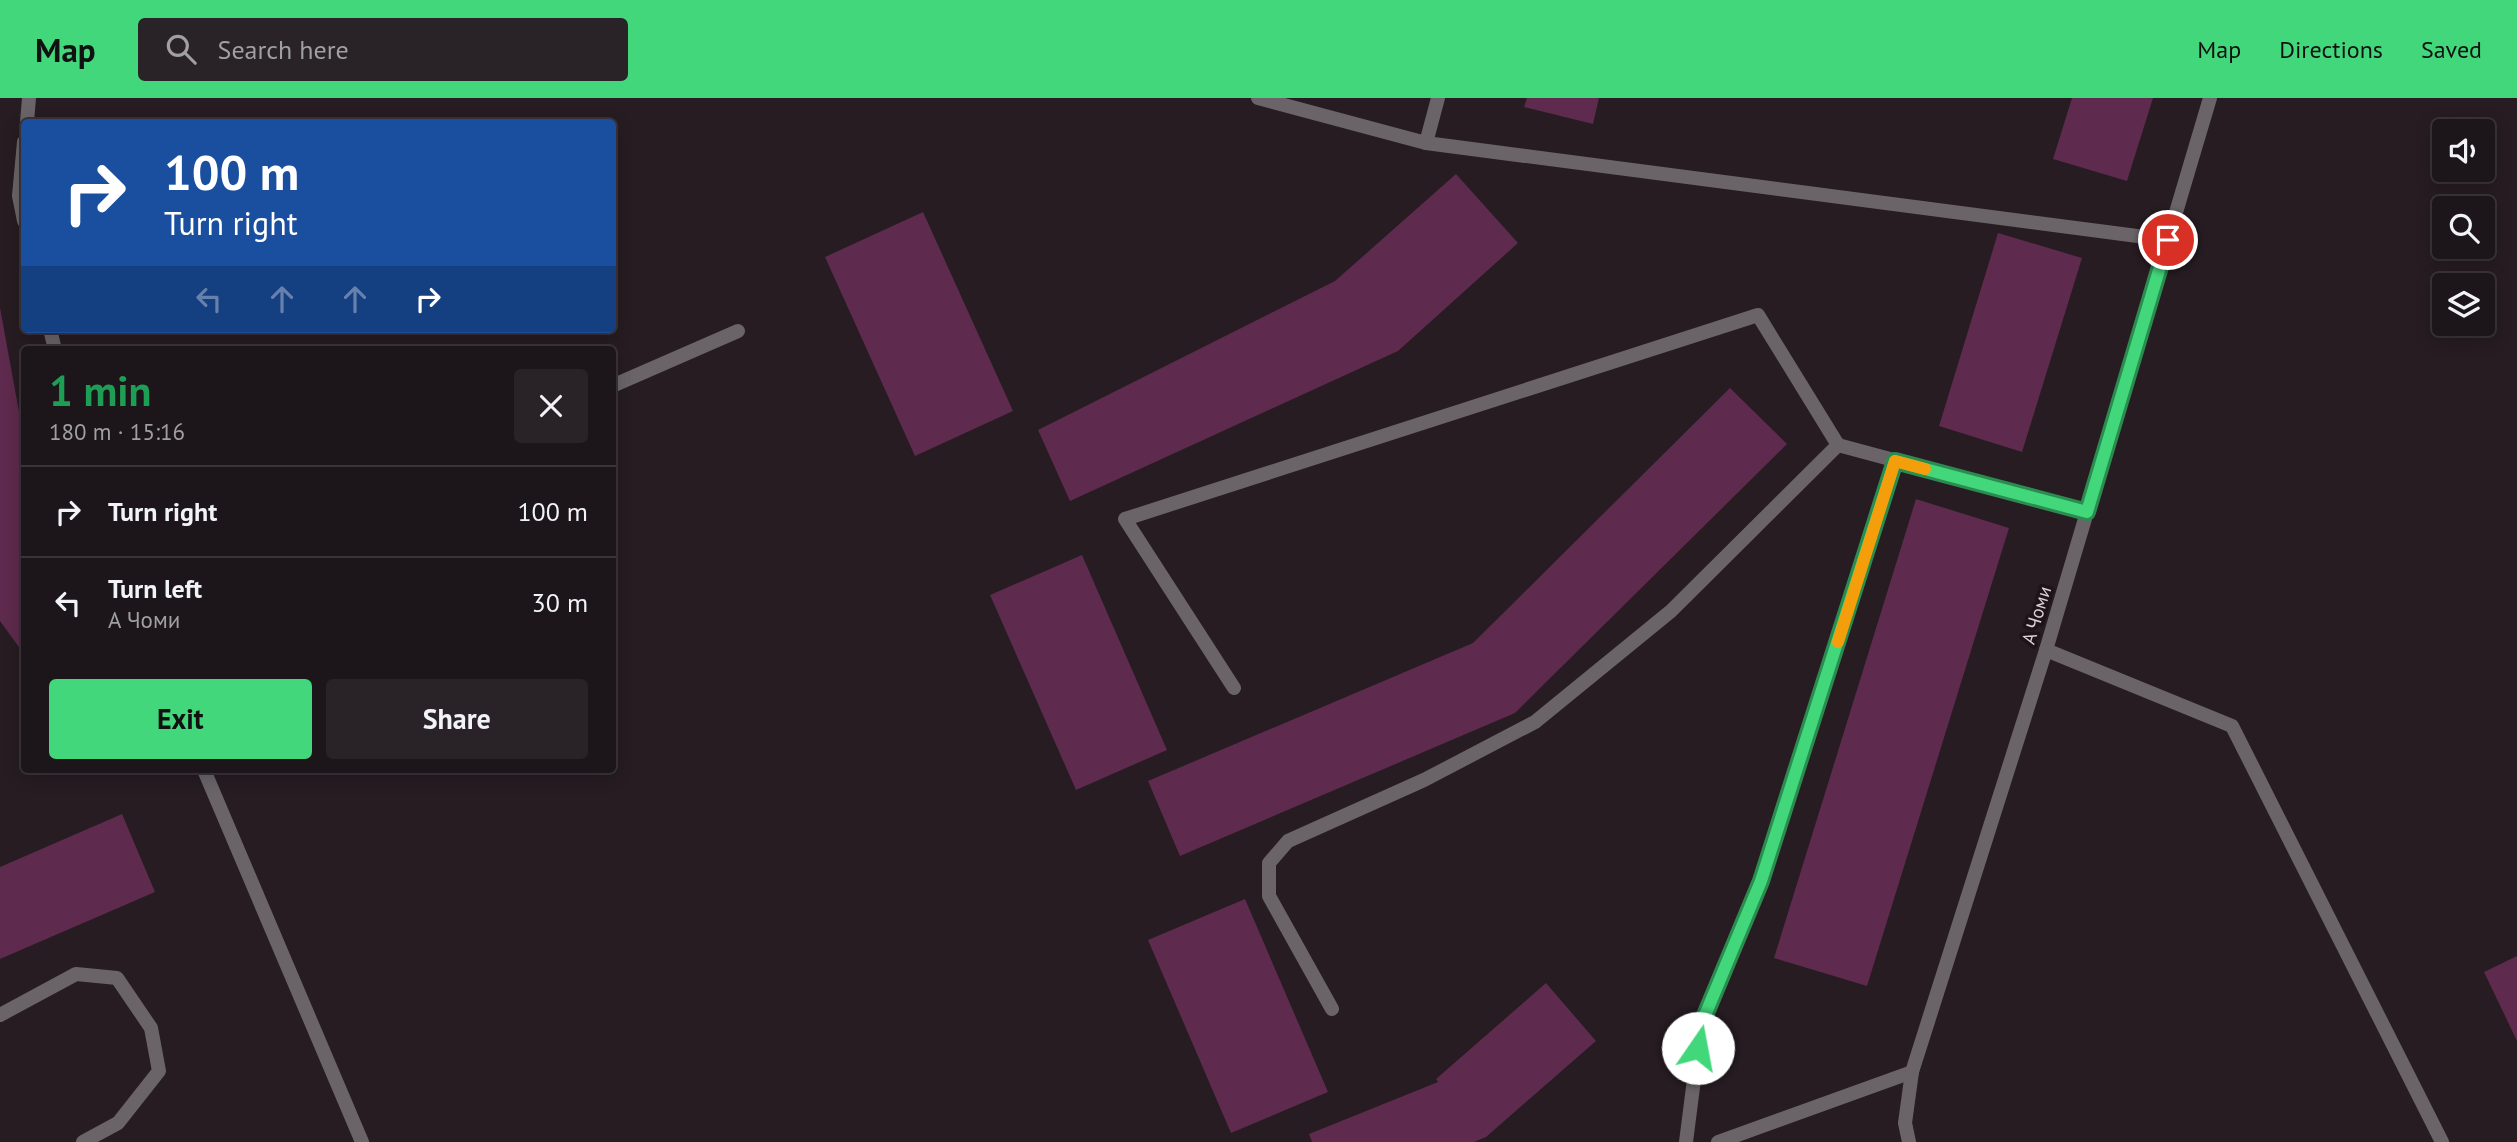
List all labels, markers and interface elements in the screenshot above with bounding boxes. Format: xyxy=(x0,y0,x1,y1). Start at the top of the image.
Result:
search box xyxy=(138,18,628,81)
text: Map xyxy=(35,28,96,71)
icon: search xyxy=(162,30,200,68)
text: Search here xyxy=(218,33,349,66)
text: Map xyxy=(2197,34,2241,65)
text: Directions xyxy=(2279,34,2383,65)
text: Saved xyxy=(2421,34,2482,65)
map controls xyxy=(2432,119,2495,336)
button: sound xyxy=(2432,119,2495,182)
text: 100 m xyxy=(164,140,299,204)
icon: right xyxy=(49,147,140,238)
button: search xyxy=(2432,196,2495,259)
text: Turn right xyxy=(164,202,298,244)
pin xyxy=(2138,210,2198,270)
icon: arrive xyxy=(2149,221,2187,259)
button: layers xyxy=(2432,273,2495,336)
icon: left xyxy=(190,280,228,318)
icon: ahead xyxy=(263,280,301,318)
icon: ahead xyxy=(336,280,374,318)
icon: right xyxy=(409,280,447,318)
text: 1 min xyxy=(49,363,151,418)
button: close xyxy=(514,369,588,443)
text: 180 m · 15:16 xyxy=(49,417,185,446)
icon: right xyxy=(49,493,87,531)
text: Turn right xyxy=(108,495,217,528)
text: 100 m xyxy=(517,495,588,528)
text: Turn left xyxy=(108,572,202,605)
street label: А Чоми xyxy=(2016,583,2056,647)
icon: left xyxy=(49,584,87,622)
text: 30 m xyxy=(532,586,588,619)
text: А Чоми xyxy=(108,605,180,634)
button: Exit xyxy=(49,679,312,759)
button: Share xyxy=(326,679,588,759)
position arrow xyxy=(1661,1011,1735,1085)

